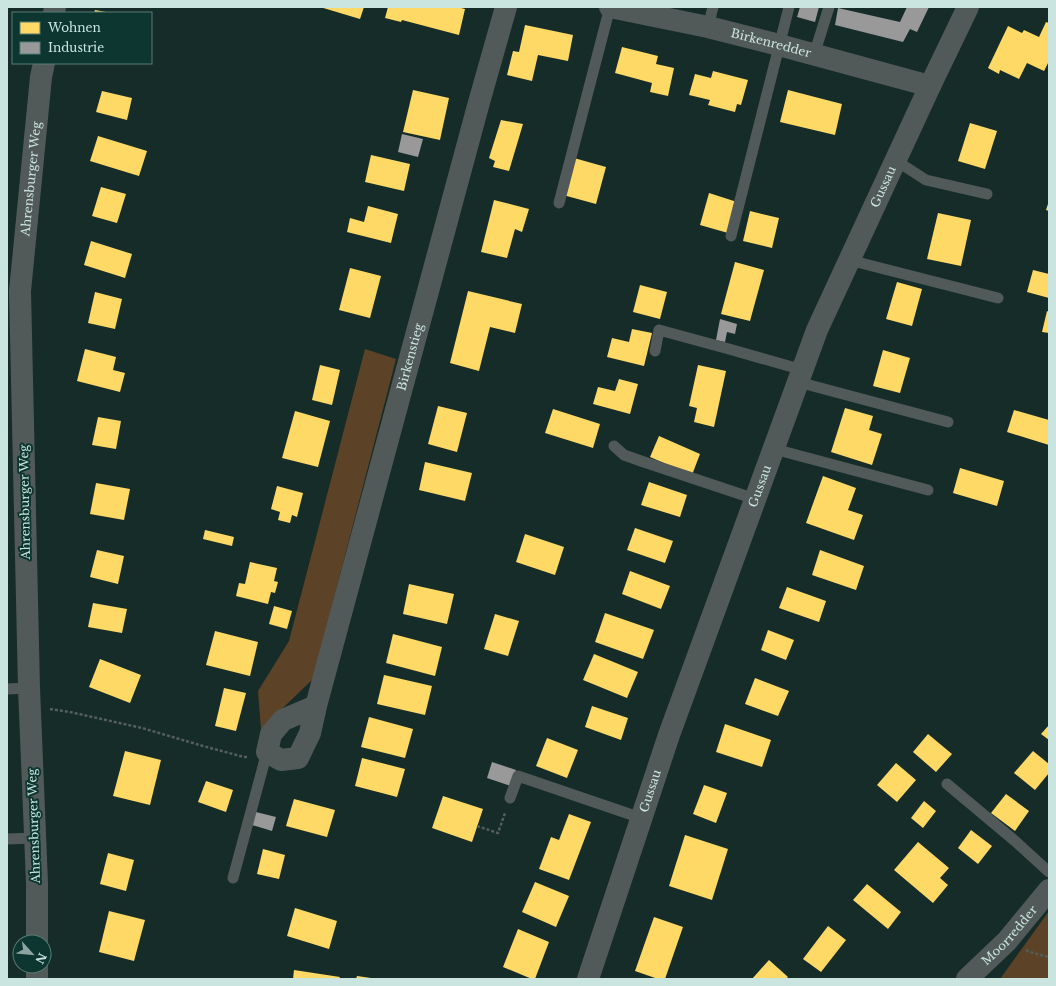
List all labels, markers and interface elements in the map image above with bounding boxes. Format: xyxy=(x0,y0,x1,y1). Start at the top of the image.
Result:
legend xyxy=(12,12,152,64)
text: Wohnen xyxy=(47,20,101,35)
street label: Birkenredder xyxy=(729,25,813,60)
text: Industrie xyxy=(48,40,104,55)
street label: Ahrensburger Weg xyxy=(17,120,44,238)
street label: Gussau xyxy=(867,164,899,210)
street label: Birkenstieg xyxy=(394,321,426,392)
street label: Ahrensburger Weg xyxy=(16,444,33,561)
street label: Gussau xyxy=(745,463,774,509)
street label: Ahrensburger Weg xyxy=(24,768,43,885)
street label: Gussau xyxy=(636,768,664,814)
street label: Moorredder xyxy=(978,902,1040,968)
north arrow xyxy=(12,934,52,974)
text: N xyxy=(32,951,49,967)

